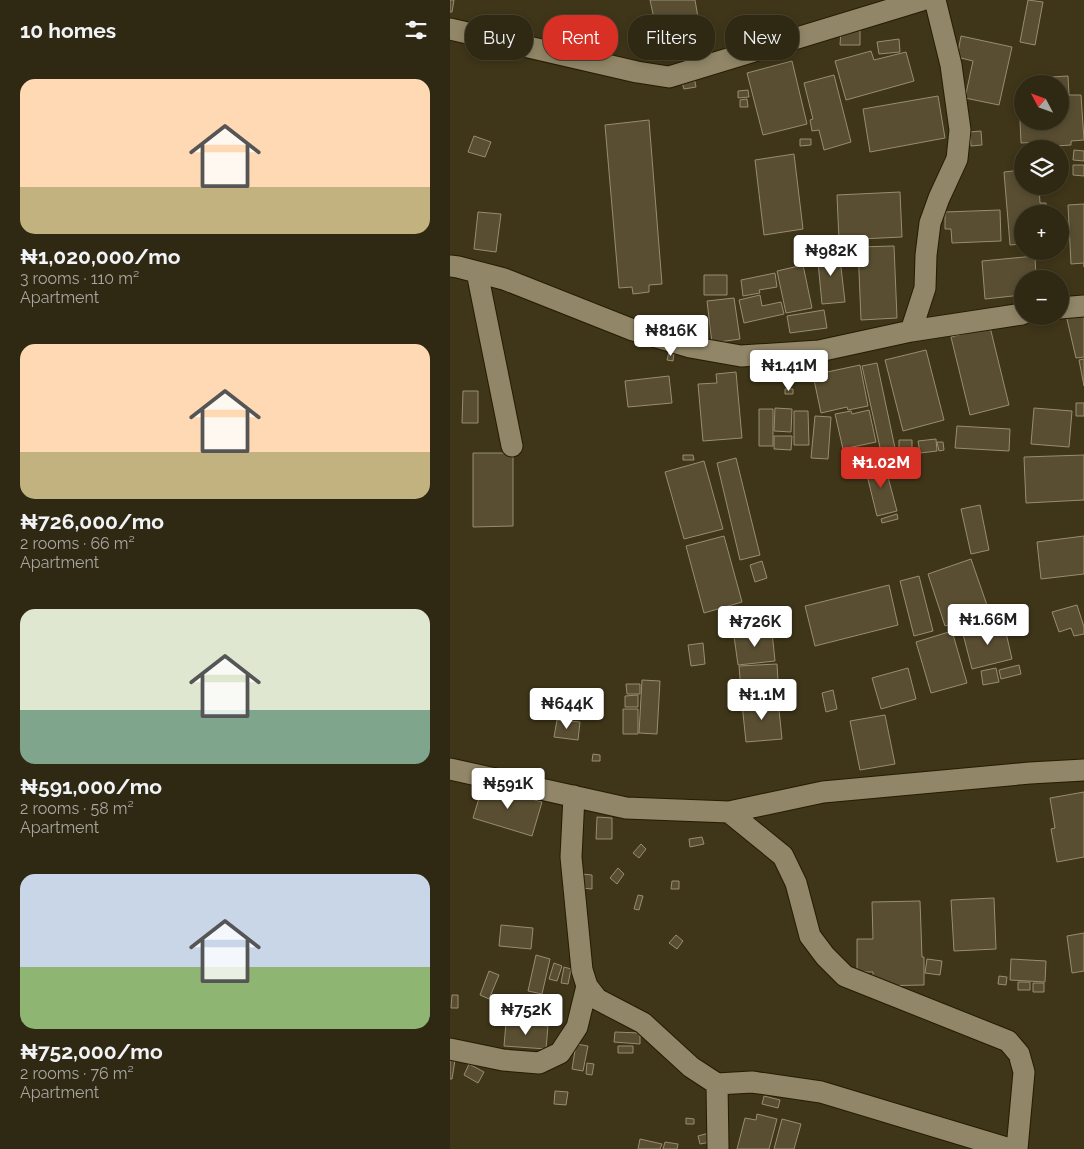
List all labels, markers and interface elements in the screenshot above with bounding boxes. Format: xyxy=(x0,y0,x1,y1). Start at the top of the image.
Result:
chip: Buy xyxy=(465,15,533,60)
chip: Rent xyxy=(543,15,618,60)
chip: Filters xyxy=(628,15,715,60)
chip: New xyxy=(725,15,799,60)
icon: filters xyxy=(402,16,430,44)
text: 10 homes xyxy=(20,18,116,43)
north arrow xyxy=(1014,75,1069,130)
map controls xyxy=(1014,75,1069,325)
icon: home xyxy=(180,111,270,201)
button: layers xyxy=(1014,140,1069,195)
button: + xyxy=(1014,205,1069,260)
pin: ₦982K xyxy=(796,234,866,277)
text: ₦982K xyxy=(805,241,857,260)
text: ₦1,020,000/mo xyxy=(20,244,181,269)
text: 3 rooms · 110 m² xyxy=(20,269,139,288)
button: − xyxy=(1014,270,1069,325)
text: Apartment xyxy=(20,288,99,307)
pin: ₦816K xyxy=(636,314,706,357)
text: ₦816K xyxy=(645,321,697,340)
pin: ₦1.41M xyxy=(748,350,830,392)
text: ₦1.41M xyxy=(761,356,817,375)
icon: home xyxy=(180,376,270,466)
pin: ₦1.02M xyxy=(840,446,922,489)
text: ₦1.02M xyxy=(852,453,910,472)
text: ₦726,000/mo xyxy=(20,509,164,534)
text: 2 rooms · 66 m² xyxy=(20,534,135,553)
text: Apartment xyxy=(20,553,99,572)
pin: ₦1.66M xyxy=(947,604,1029,646)
pin: ₦726K xyxy=(720,606,790,648)
text: ₦1.66M xyxy=(959,610,1017,629)
text: ₦726K xyxy=(729,612,781,631)
icon: home xyxy=(180,641,270,731)
pin: ₦1.1M xyxy=(727,678,797,721)
text: ₦1.1M xyxy=(738,685,786,704)
pin: ₦644K xyxy=(532,688,602,730)
text: ₦644K xyxy=(541,694,593,713)
pin: ₦591K xyxy=(473,768,543,810)
text: ₦591,000/mo xyxy=(20,774,162,799)
text: ₦591K xyxy=(483,774,533,793)
text: 2 rooms · 58 m² xyxy=(20,799,134,818)
text: Apartment xyxy=(20,818,99,837)
icon: home xyxy=(180,906,270,996)
pin: ₦752K xyxy=(491,994,561,1036)
text: ₦752K xyxy=(500,1000,552,1019)
text: ₦752,000/mo xyxy=(20,1039,163,1064)
text: 2 rooms · 76 m² xyxy=(20,1064,134,1083)
text: Apartment xyxy=(20,1083,99,1102)

